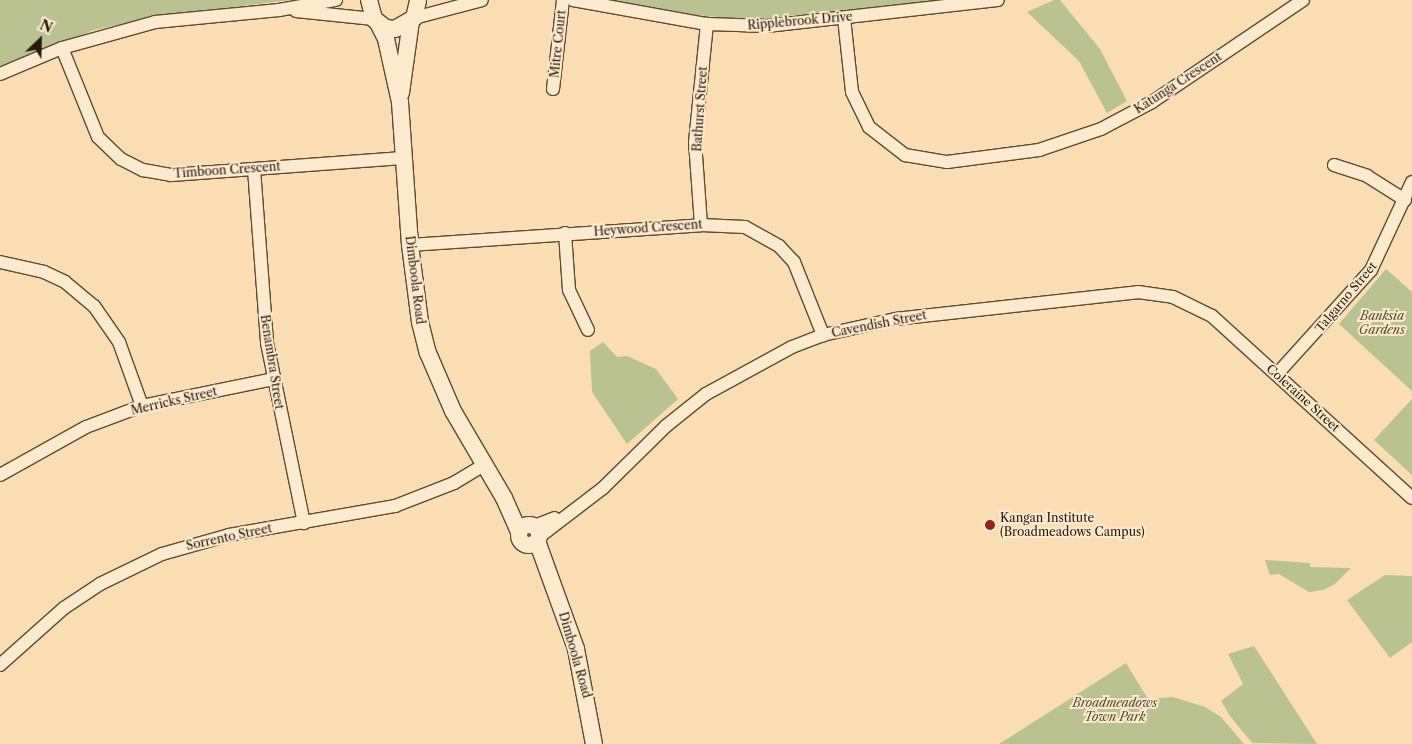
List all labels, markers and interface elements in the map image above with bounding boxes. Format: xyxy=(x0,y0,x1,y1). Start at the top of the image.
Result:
street label: Mitre Court xyxy=(547,9,569,79)
street label: Ripplebrook Drive xyxy=(747,9,853,33)
north arrow xyxy=(15,15,65,65)
text: N xyxy=(37,16,55,37)
street label: Katunga Crescent xyxy=(1132,49,1224,117)
street label: Bathurst Street xyxy=(690,66,710,152)
street label: Timboon Crescent xyxy=(173,159,281,181)
street label: Heywood Crescent xyxy=(593,217,703,239)
street label: Dimboola Road xyxy=(402,235,428,325)
street label: Talgarno Street xyxy=(1312,259,1380,335)
street label: Cavendish Street xyxy=(830,308,928,340)
park label: Banksia Gardens xyxy=(1359,309,1405,337)
street label: Benambra Street xyxy=(257,314,287,410)
street label: Coleraine Street xyxy=(1264,361,1342,435)
street label: Merricks Street xyxy=(130,384,218,418)
place label: Kangan Institute (Broadmeadows Campus) xyxy=(1000,511,1145,539)
marker: Kangan Institute (Broadmeadows Campus) xyxy=(984,519,996,531)
street label: Sorrento Street xyxy=(185,521,273,553)
street label: Dimboola Road xyxy=(556,610,594,700)
park label: Broadmeadows Town Park xyxy=(1072,696,1158,724)

